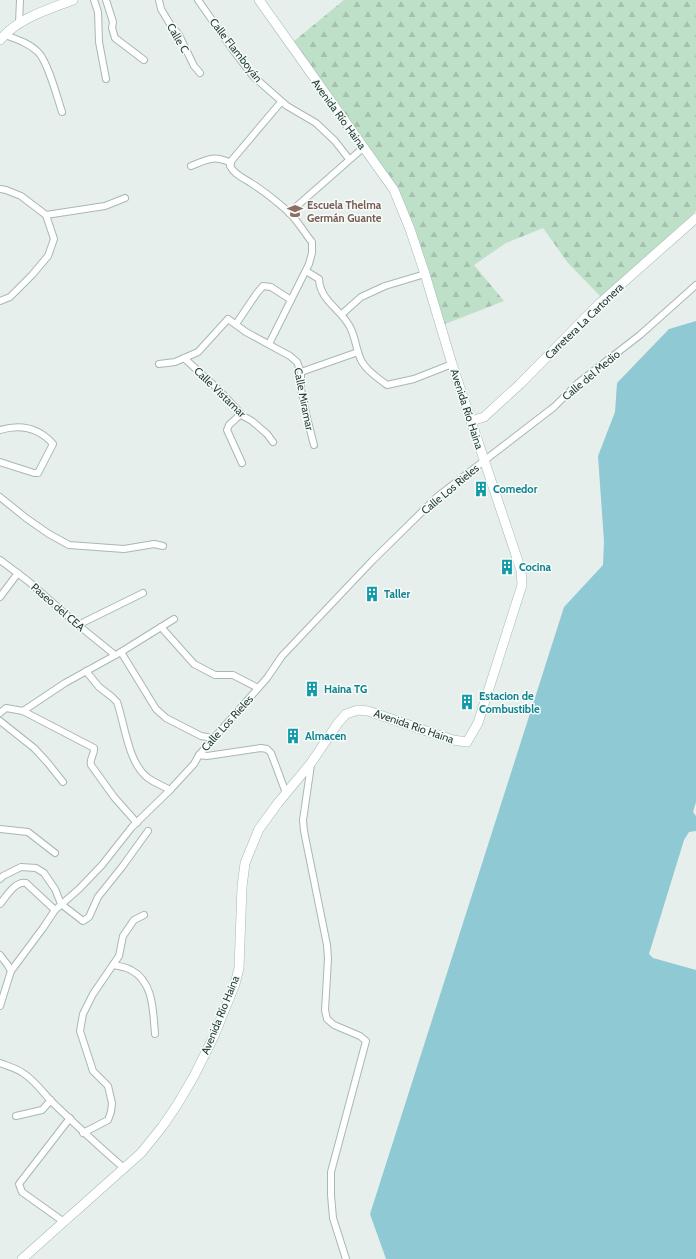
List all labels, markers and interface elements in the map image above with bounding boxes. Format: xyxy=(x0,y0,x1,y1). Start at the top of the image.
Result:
street label: Calle Flamboyán xyxy=(207,15,265,85)
street label: Calle C xyxy=(164,21,192,56)
street label: Avenida Río Haina xyxy=(309,76,370,153)
place label: Escuela Thelma Germán Guante xyxy=(307,198,382,225)
school or university icon: Escuela Thelma Germán Guante xyxy=(286,202,304,220)
street label: Carretera La Cartonera xyxy=(542,279,627,362)
street label: Calle del Medio xyxy=(559,347,623,403)
street label: Calle Vistamar xyxy=(191,364,249,421)
street label: Calle Miramar xyxy=(291,366,317,432)
street label: Avenida Río Haina xyxy=(447,367,487,452)
street label: Calle Los Rieles xyxy=(418,461,482,517)
building icon: Comedor xyxy=(472,480,490,498)
place label: Comedor xyxy=(493,482,538,496)
building icon: Cocina xyxy=(498,558,516,576)
place label: Cocina xyxy=(519,560,552,574)
street label: Paseo del CEA xyxy=(28,580,88,634)
building icon: Taller xyxy=(363,585,381,603)
place label: Taller xyxy=(384,587,410,601)
building icon: Haina TG xyxy=(303,680,321,698)
place label: Haina TG xyxy=(324,682,367,696)
place label: Estacion de Combustible xyxy=(479,689,540,716)
street label: Calle Los Rieles xyxy=(198,692,256,754)
building icon: Estacion de Combustible xyxy=(458,693,476,711)
street label: Avenida Río Haina xyxy=(372,706,457,746)
building icon: Almacen xyxy=(284,727,302,745)
place label: Almacen xyxy=(305,729,346,743)
street label: Avenida Río Haina xyxy=(198,973,242,1056)

